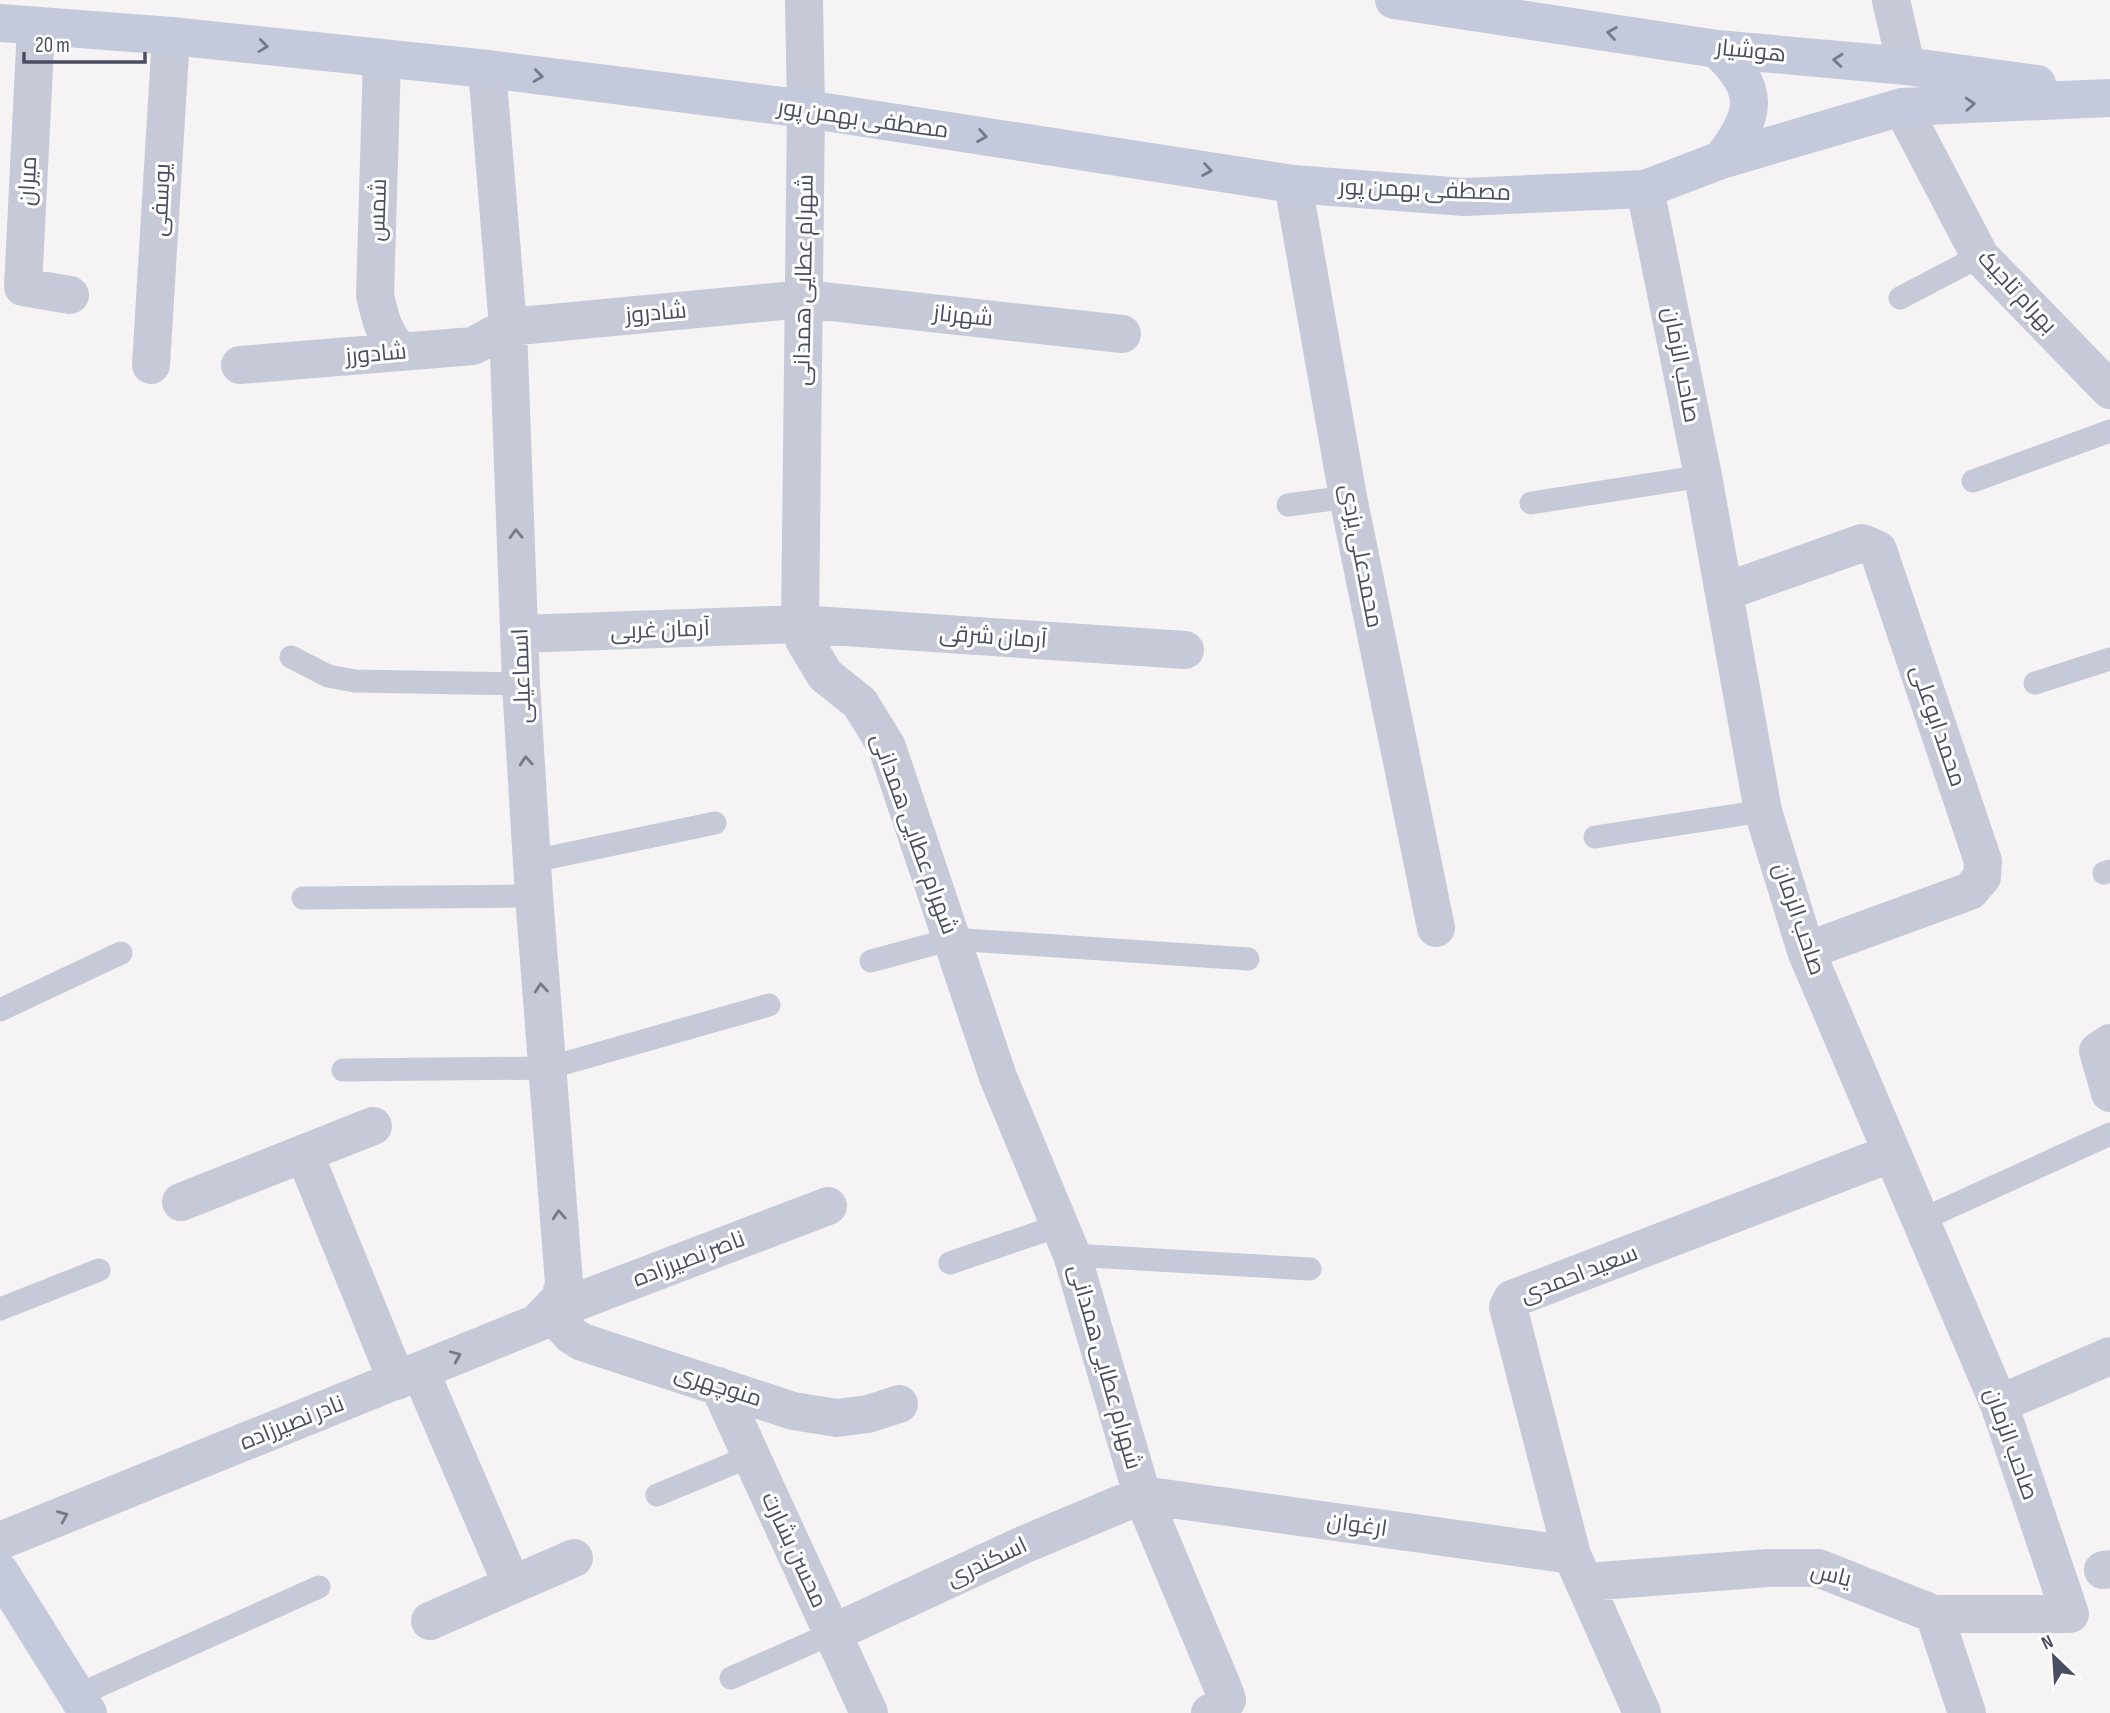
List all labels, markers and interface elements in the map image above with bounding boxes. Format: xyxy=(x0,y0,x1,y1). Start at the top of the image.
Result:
scale bar xyxy=(24,21,145,65)
one-way arrow xyxy=(1606,26,1618,41)
text: 20 m xyxy=(35,33,70,58)
street label: هوشیار xyxy=(1713,33,1787,69)
one-way arrow xyxy=(257,39,269,54)
one-way arrow xyxy=(1832,53,1843,68)
one-way arrow xyxy=(532,68,544,83)
street label: مصطفی بهمن پور xyxy=(774,93,950,145)
one-way arrow xyxy=(1965,97,1976,112)
one-way arrow xyxy=(976,128,988,143)
street label: میران xyxy=(13,155,43,207)
street label: یوسفی xyxy=(145,163,177,237)
one-way arrow xyxy=(1201,163,1213,178)
street label: مصطفی بهمن پور xyxy=(1336,173,1512,207)
street label: شهرام عطایی همدانی xyxy=(788,174,821,386)
street label: شمس xyxy=(363,178,393,242)
street label: بهرام تاجیک xyxy=(1971,245,2063,340)
street label: شادروز xyxy=(622,296,688,330)
street label: شهرناز xyxy=(930,299,994,333)
street label: صاحب الزمان xyxy=(1656,305,1706,425)
street label: شادورز xyxy=(342,337,408,371)
street label: محمدعلی یزدی xyxy=(1333,482,1389,630)
one-way arrow xyxy=(508,528,523,539)
street label: آرمان غربی xyxy=(610,614,710,646)
street label: آرمان شرقی xyxy=(938,619,1048,655)
street label: اسماعیلی xyxy=(506,628,538,724)
street label: محمد ابوعلی xyxy=(1904,662,1972,790)
street label: شهرام عطایی همدانی xyxy=(864,730,963,939)
one-way arrow xyxy=(519,755,534,766)
street label: صاحب الزمان xyxy=(1767,859,1831,979)
one-way arrow xyxy=(534,982,549,993)
one-way arrow xyxy=(552,1209,567,1220)
street label: ناصر نصیرزاده xyxy=(629,1225,749,1293)
street label: سعید احمدی xyxy=(1516,1239,1642,1309)
street label: شهرام عطایی همدانی xyxy=(1061,1261,1148,1473)
one-way arrow xyxy=(449,1351,461,1365)
street label: منوچهری xyxy=(671,1359,765,1413)
street label: صاحب الزمان xyxy=(1978,1384,2044,1504)
street label: نادر نصیرزاده xyxy=(236,1389,348,1457)
street label: محسن بشارت xyxy=(755,1488,833,1612)
street label: ارغوان xyxy=(1325,1507,1389,1543)
one-way arrow xyxy=(57,1510,69,1524)
street label: اسکندری xyxy=(942,1531,1032,1593)
street label: یاس xyxy=(1808,1556,1854,1594)
north arrow xyxy=(2019,1622,2089,1692)
text: N xyxy=(2038,1630,2057,1656)

